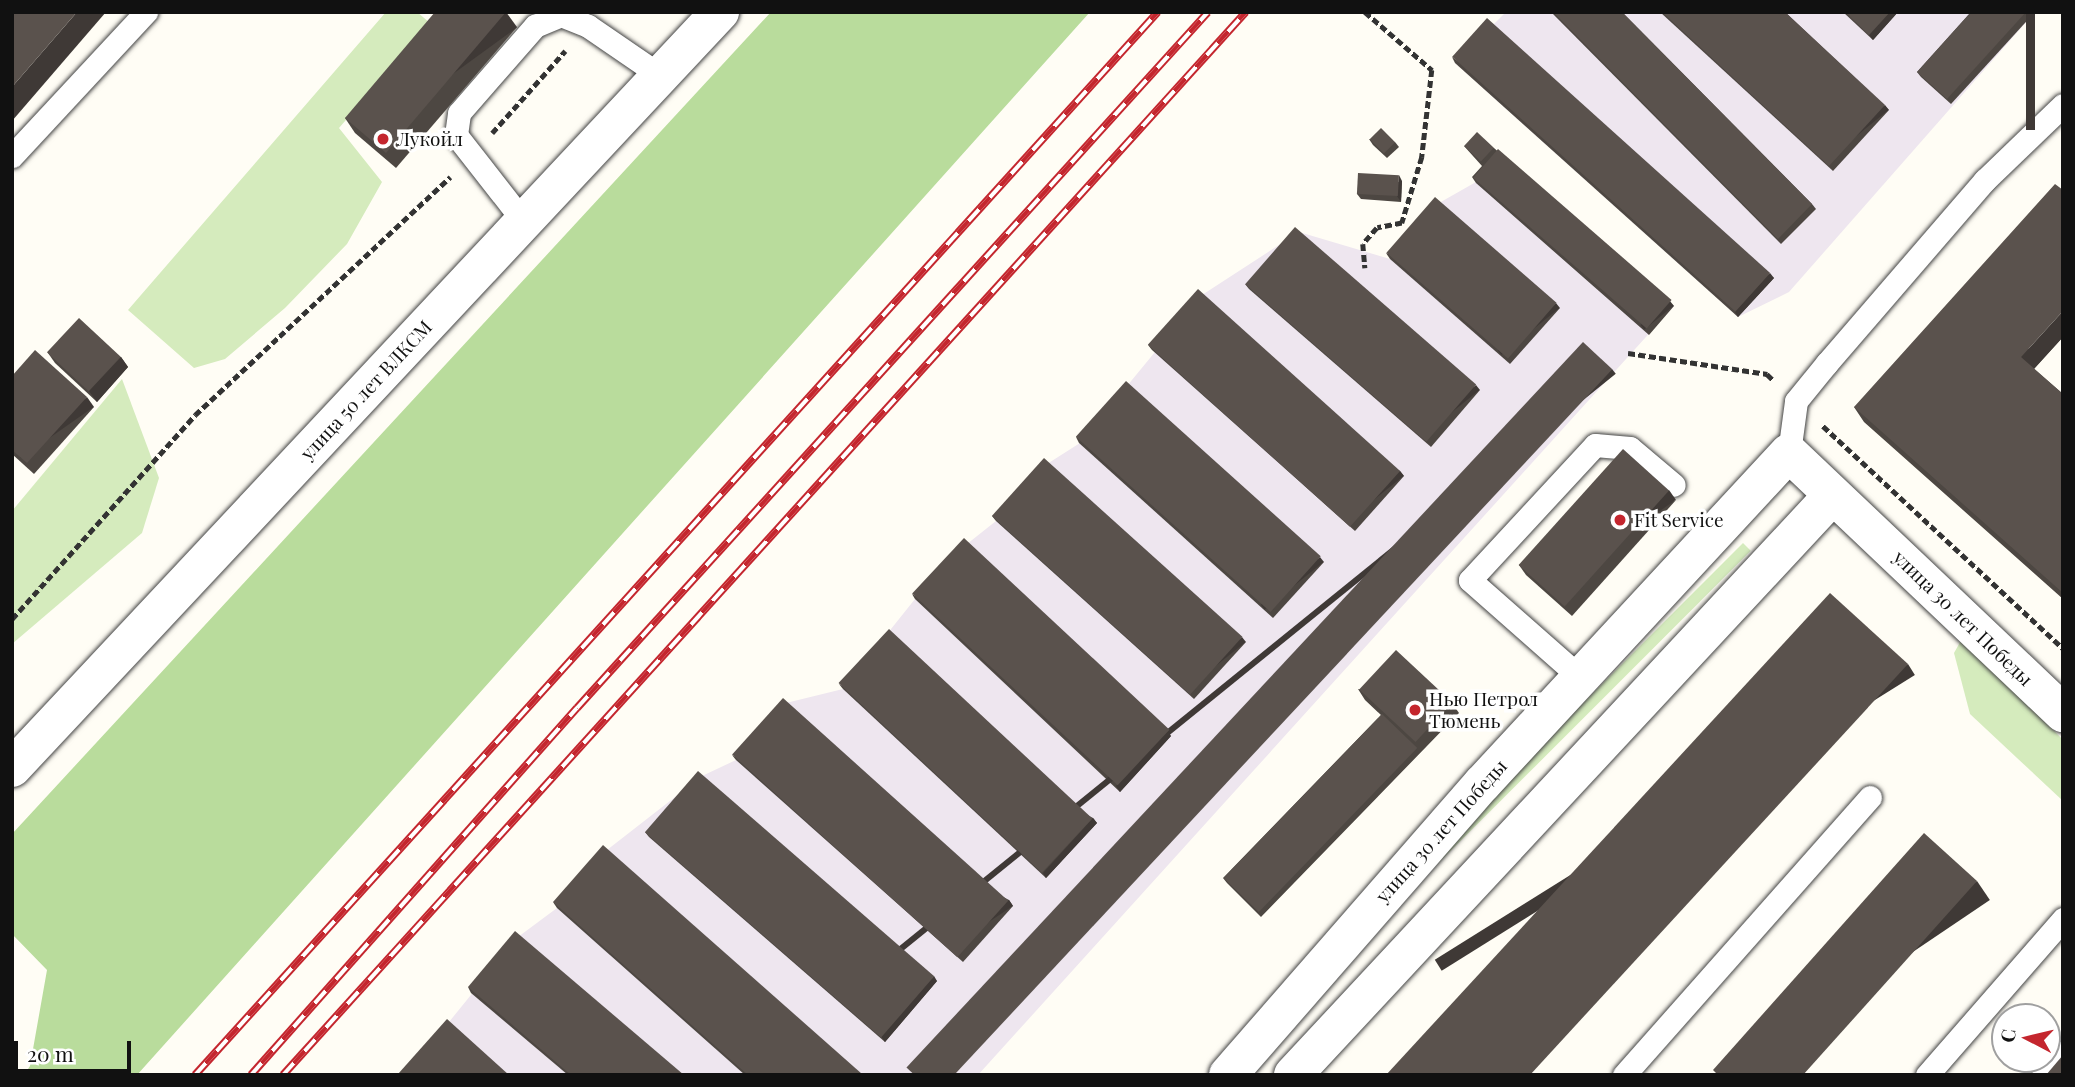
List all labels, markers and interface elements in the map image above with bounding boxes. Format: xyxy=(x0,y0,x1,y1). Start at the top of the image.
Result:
place label: Лукойл xyxy=(397,128,463,150)
marker: Лукойл xyxy=(375,131,391,147)
street label: улица 50 лет ВЛКСМ xyxy=(295,316,437,464)
place label: Fit Service xyxy=(1634,509,1724,531)
marker: Fit Service xyxy=(1612,512,1628,528)
street label: улица 30 лет Победы xyxy=(1889,546,2037,690)
place label: Нью Петрол Тюмень xyxy=(1429,688,1538,732)
marker: Нью Петрол Тюмень xyxy=(1407,702,1423,718)
street label: улица 30 лет Победы xyxy=(1371,755,1511,907)
north arrow xyxy=(1991,1003,2061,1073)
text: С xyxy=(1993,1027,2021,1044)
scale bar xyxy=(18,1028,135,1072)
text: 20 m xyxy=(27,1039,74,1067)

